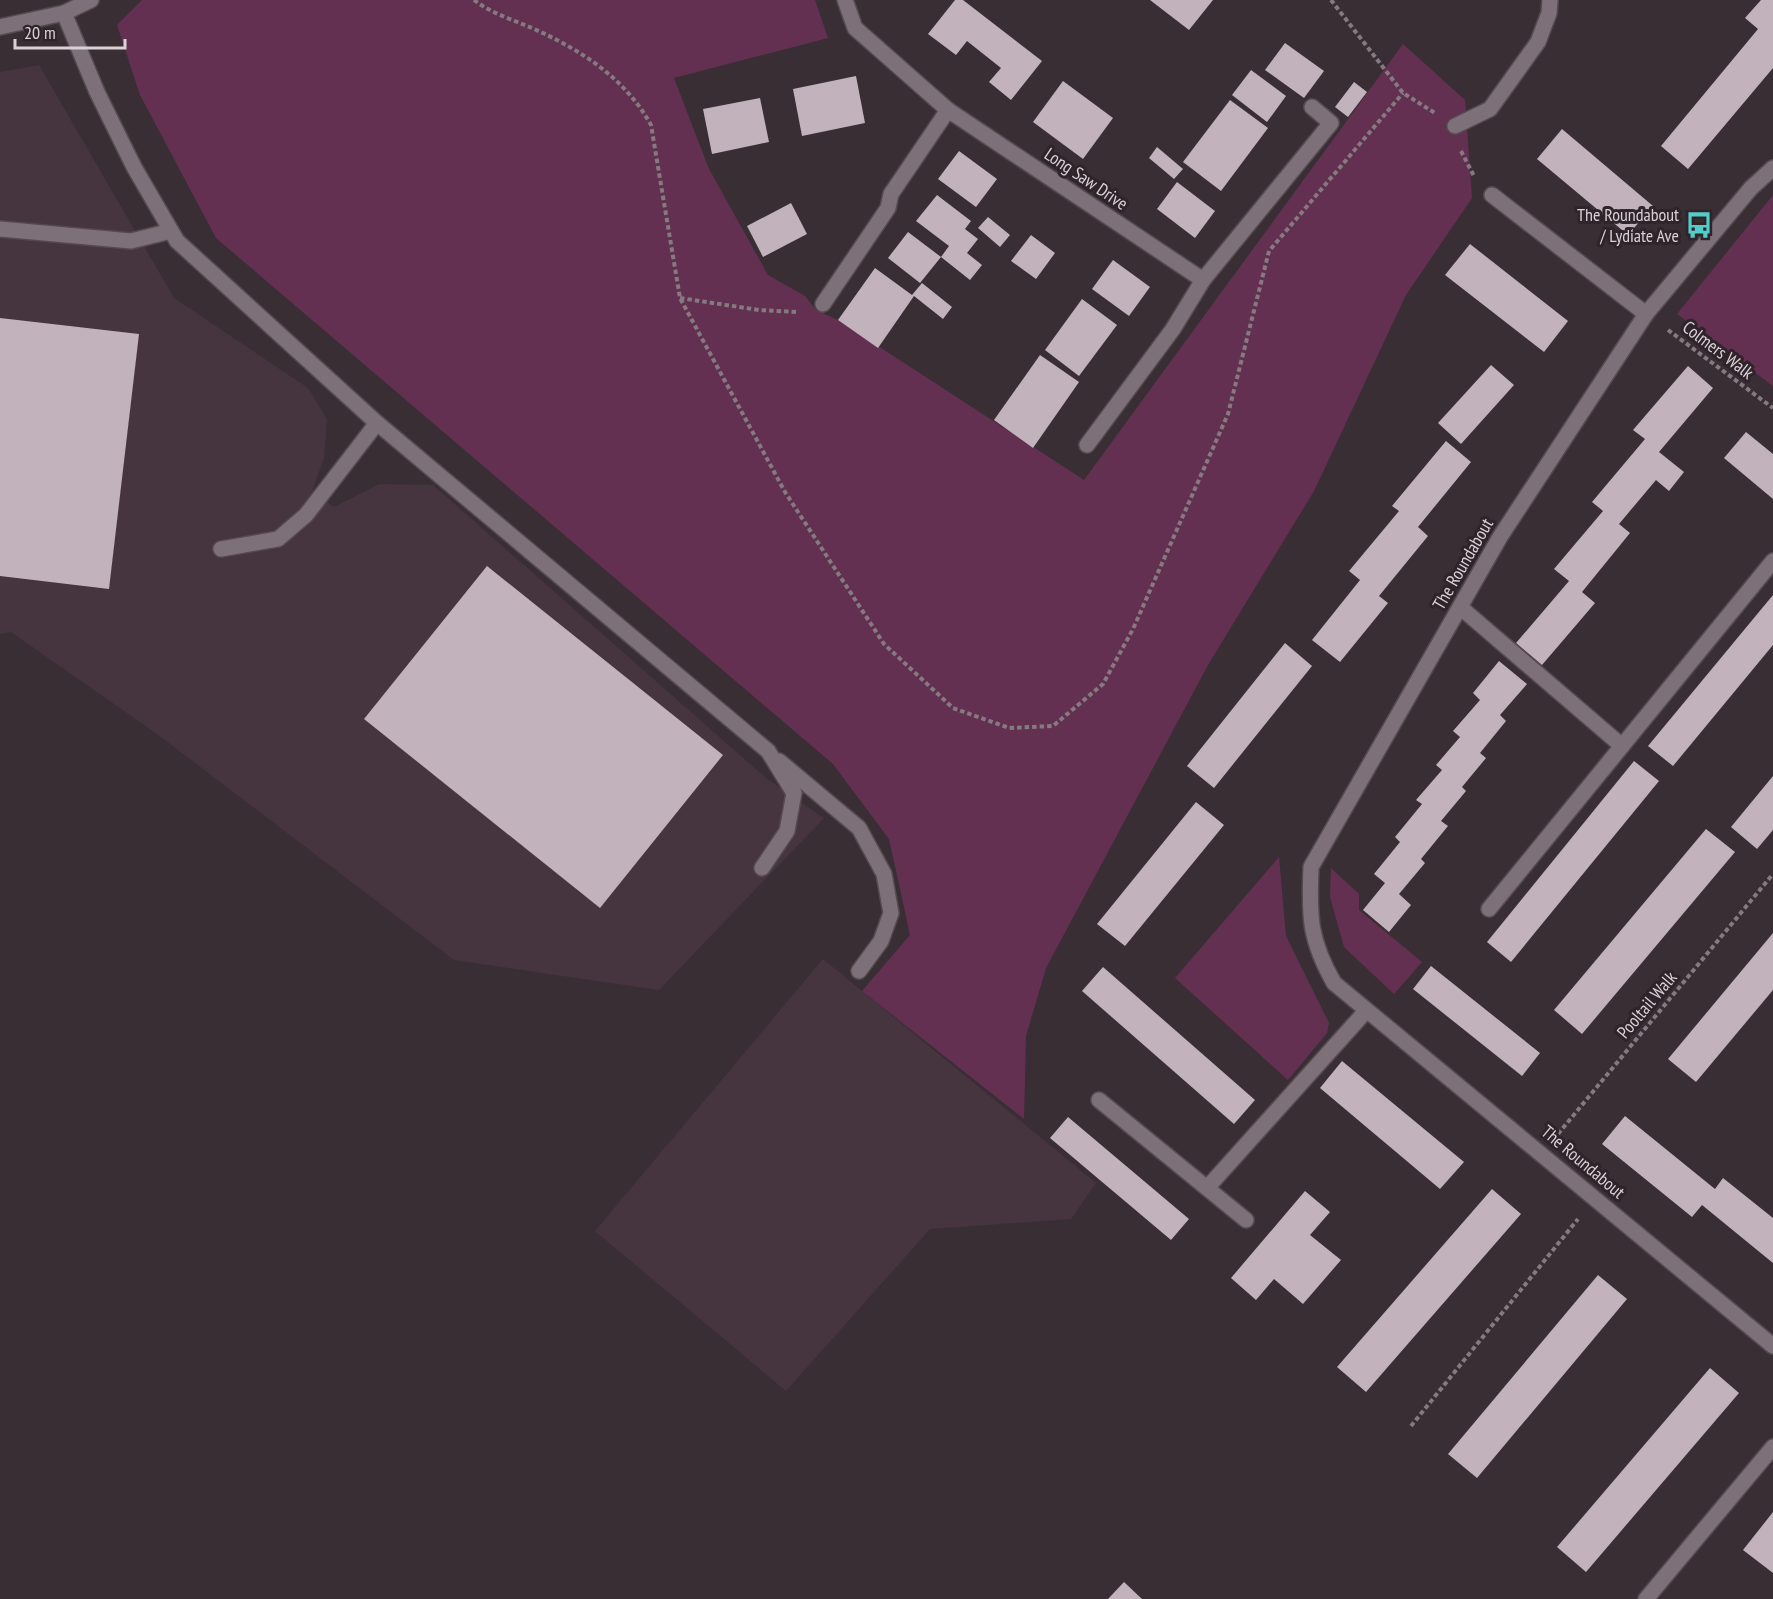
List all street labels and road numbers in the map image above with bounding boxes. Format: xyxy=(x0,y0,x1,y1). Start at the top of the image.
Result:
street label: Long Saw Drive xyxy=(1040,142,1132,215)
street label: Colmers Walk xyxy=(1678,315,1758,384)
street label: The Roundabout xyxy=(1427,514,1498,614)
street label: Pooltail Walk xyxy=(1612,966,1681,1043)
street label: The Roundabout xyxy=(1537,1120,1630,1203)

